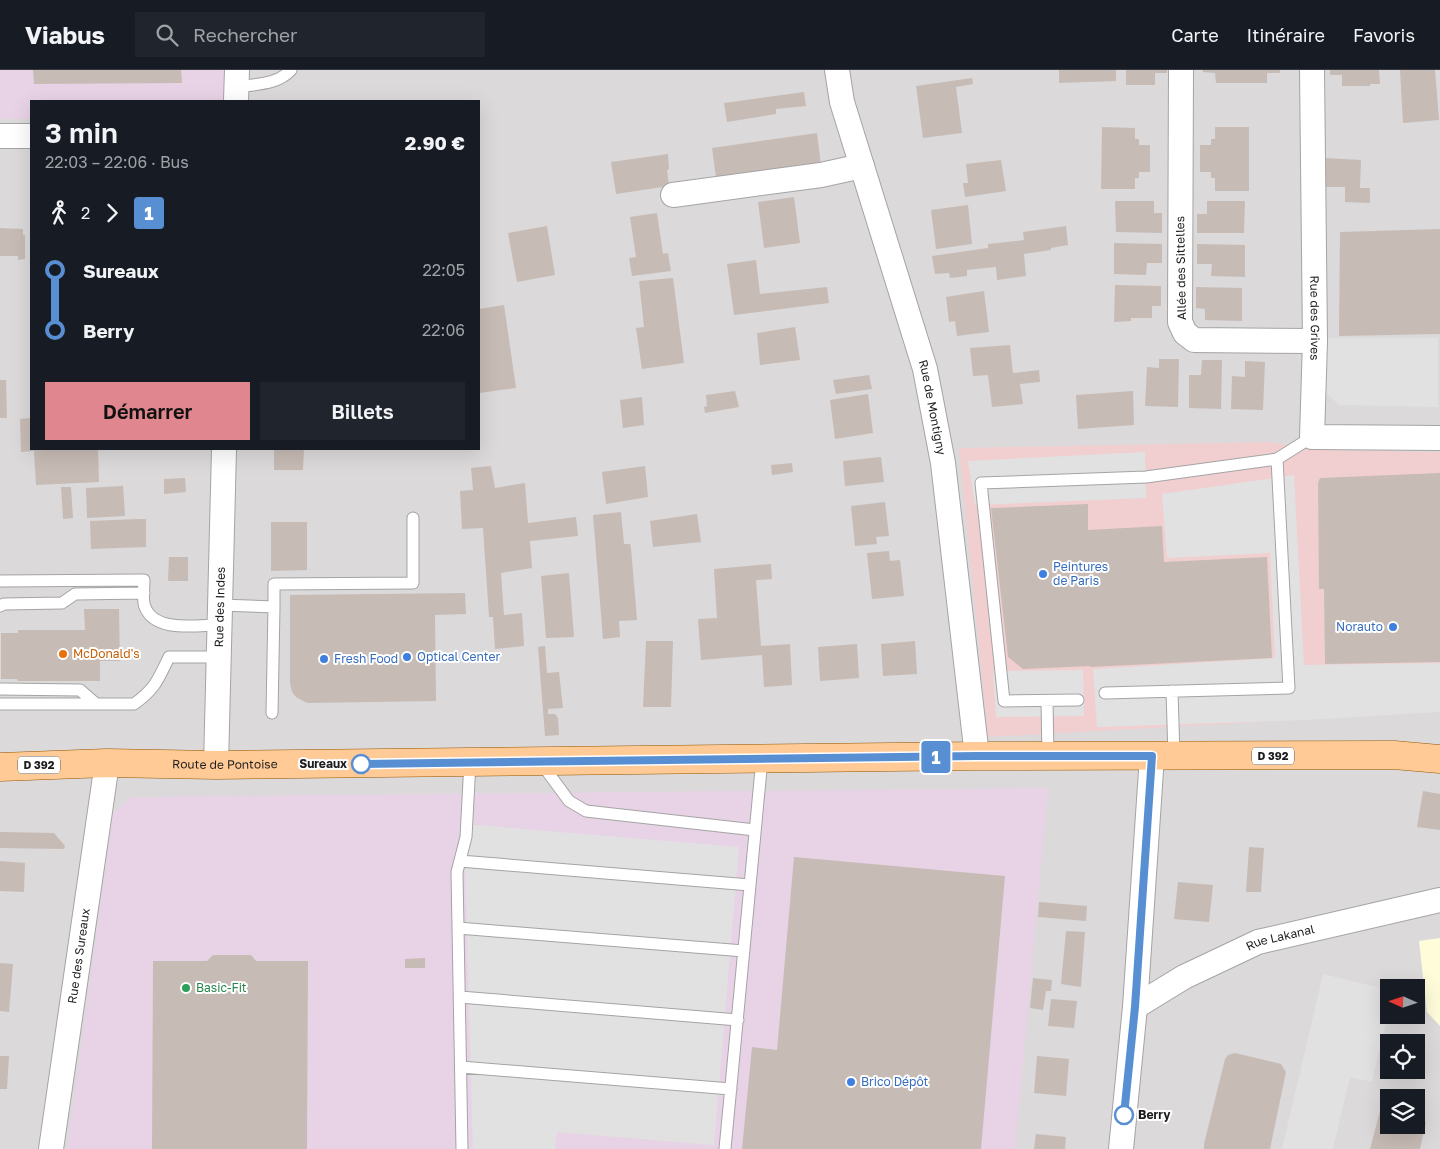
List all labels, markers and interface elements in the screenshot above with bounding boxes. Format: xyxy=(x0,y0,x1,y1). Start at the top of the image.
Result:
search box xyxy=(135,12,485,57)
text: Viabus xyxy=(25,20,105,49)
icon: search xyxy=(153,21,181,49)
text: Rechercher xyxy=(193,23,298,46)
text: Carte xyxy=(1171,24,1219,46)
text: Itinéraire xyxy=(1247,24,1325,46)
text: Favoris xyxy=(1353,24,1415,46)
text: 3 min xyxy=(45,116,118,149)
text: 2.90 € xyxy=(405,131,465,154)
text: 22:03 – 22:06 · Bus xyxy=(45,152,189,172)
icon: walk xyxy=(45,199,73,227)
icon: forward xyxy=(98,199,126,227)
text: 1 xyxy=(144,202,154,224)
text: 2 xyxy=(81,203,90,223)
street label: Allée des Sittelles xyxy=(1172,216,1189,320)
text: Sureaux xyxy=(83,259,159,282)
text: 22:05 xyxy=(422,260,465,280)
street label: Rue des Grives xyxy=(1307,275,1323,361)
text: Berry xyxy=(83,319,134,342)
text: 22:06 xyxy=(422,320,465,340)
street label: Rue de Montigny xyxy=(916,358,949,456)
button: Démarrer xyxy=(45,382,250,440)
button: Billets xyxy=(260,382,465,440)
place label: Peintures de Paris xyxy=(1053,559,1108,588)
street label: Rue des Indes xyxy=(211,566,228,648)
marker: Peintures de Paris xyxy=(1037,568,1049,580)
place label: Norauto xyxy=(1336,619,1383,634)
marker: Norauto xyxy=(1387,621,1399,633)
place label: McDonald's xyxy=(73,646,140,661)
marker: McDonald's xyxy=(57,648,69,660)
place label: Optical Center xyxy=(417,649,501,664)
place label: Fresh Food xyxy=(334,651,398,666)
marker: Optical Center xyxy=(401,651,413,663)
marker: Fresh Food xyxy=(318,653,330,665)
line badge: 1 xyxy=(920,741,952,773)
text: 1 xyxy=(931,746,941,768)
road number: D 392 xyxy=(1252,748,1294,764)
marker: Sureaux xyxy=(351,754,371,774)
road number: D 392 xyxy=(18,756,60,774)
street label: Route de Pontoise xyxy=(172,756,278,772)
place label: Sureaux xyxy=(299,756,347,771)
street label: Rue des Sureaux xyxy=(64,907,93,1005)
street label: Rue Lakanal xyxy=(1243,921,1316,954)
north arrow xyxy=(1380,979,1425,1024)
map controls xyxy=(1380,979,1425,1134)
place label: Basic-Fit xyxy=(196,980,247,995)
marker: Basic-Fit xyxy=(180,982,192,994)
button: locate xyxy=(1380,1034,1425,1079)
place label: Brico Dépôt xyxy=(861,1074,929,1089)
marker: Brico Dépôt xyxy=(845,1076,857,1088)
button: layers xyxy=(1380,1089,1425,1134)
marker: Berry xyxy=(1114,1105,1134,1125)
place label: Berry xyxy=(1138,1107,1171,1122)

